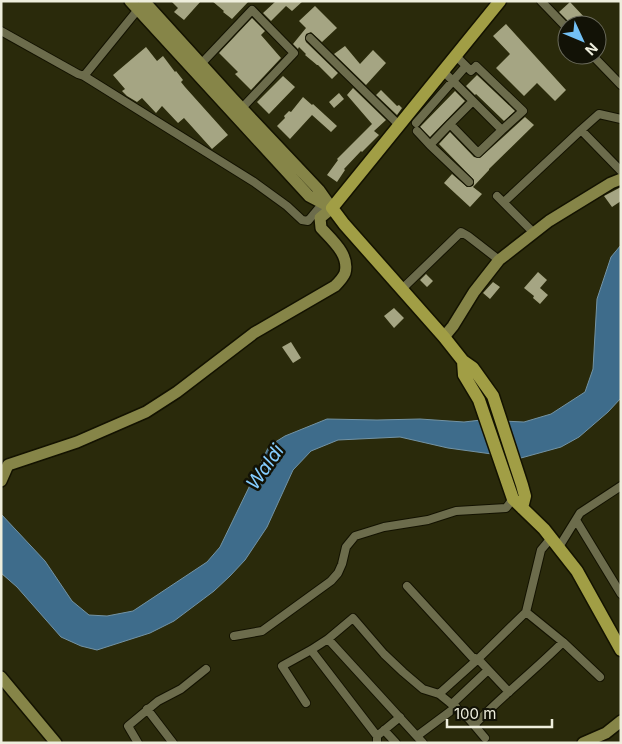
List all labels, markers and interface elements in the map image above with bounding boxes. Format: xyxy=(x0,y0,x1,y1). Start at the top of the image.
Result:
north arrow xyxy=(557,15,607,65)
text: N xyxy=(582,40,602,59)
water label: Waldi xyxy=(241,439,289,494)
scale bar xyxy=(447,696,552,728)
text: 100 m xyxy=(454,704,496,723)

